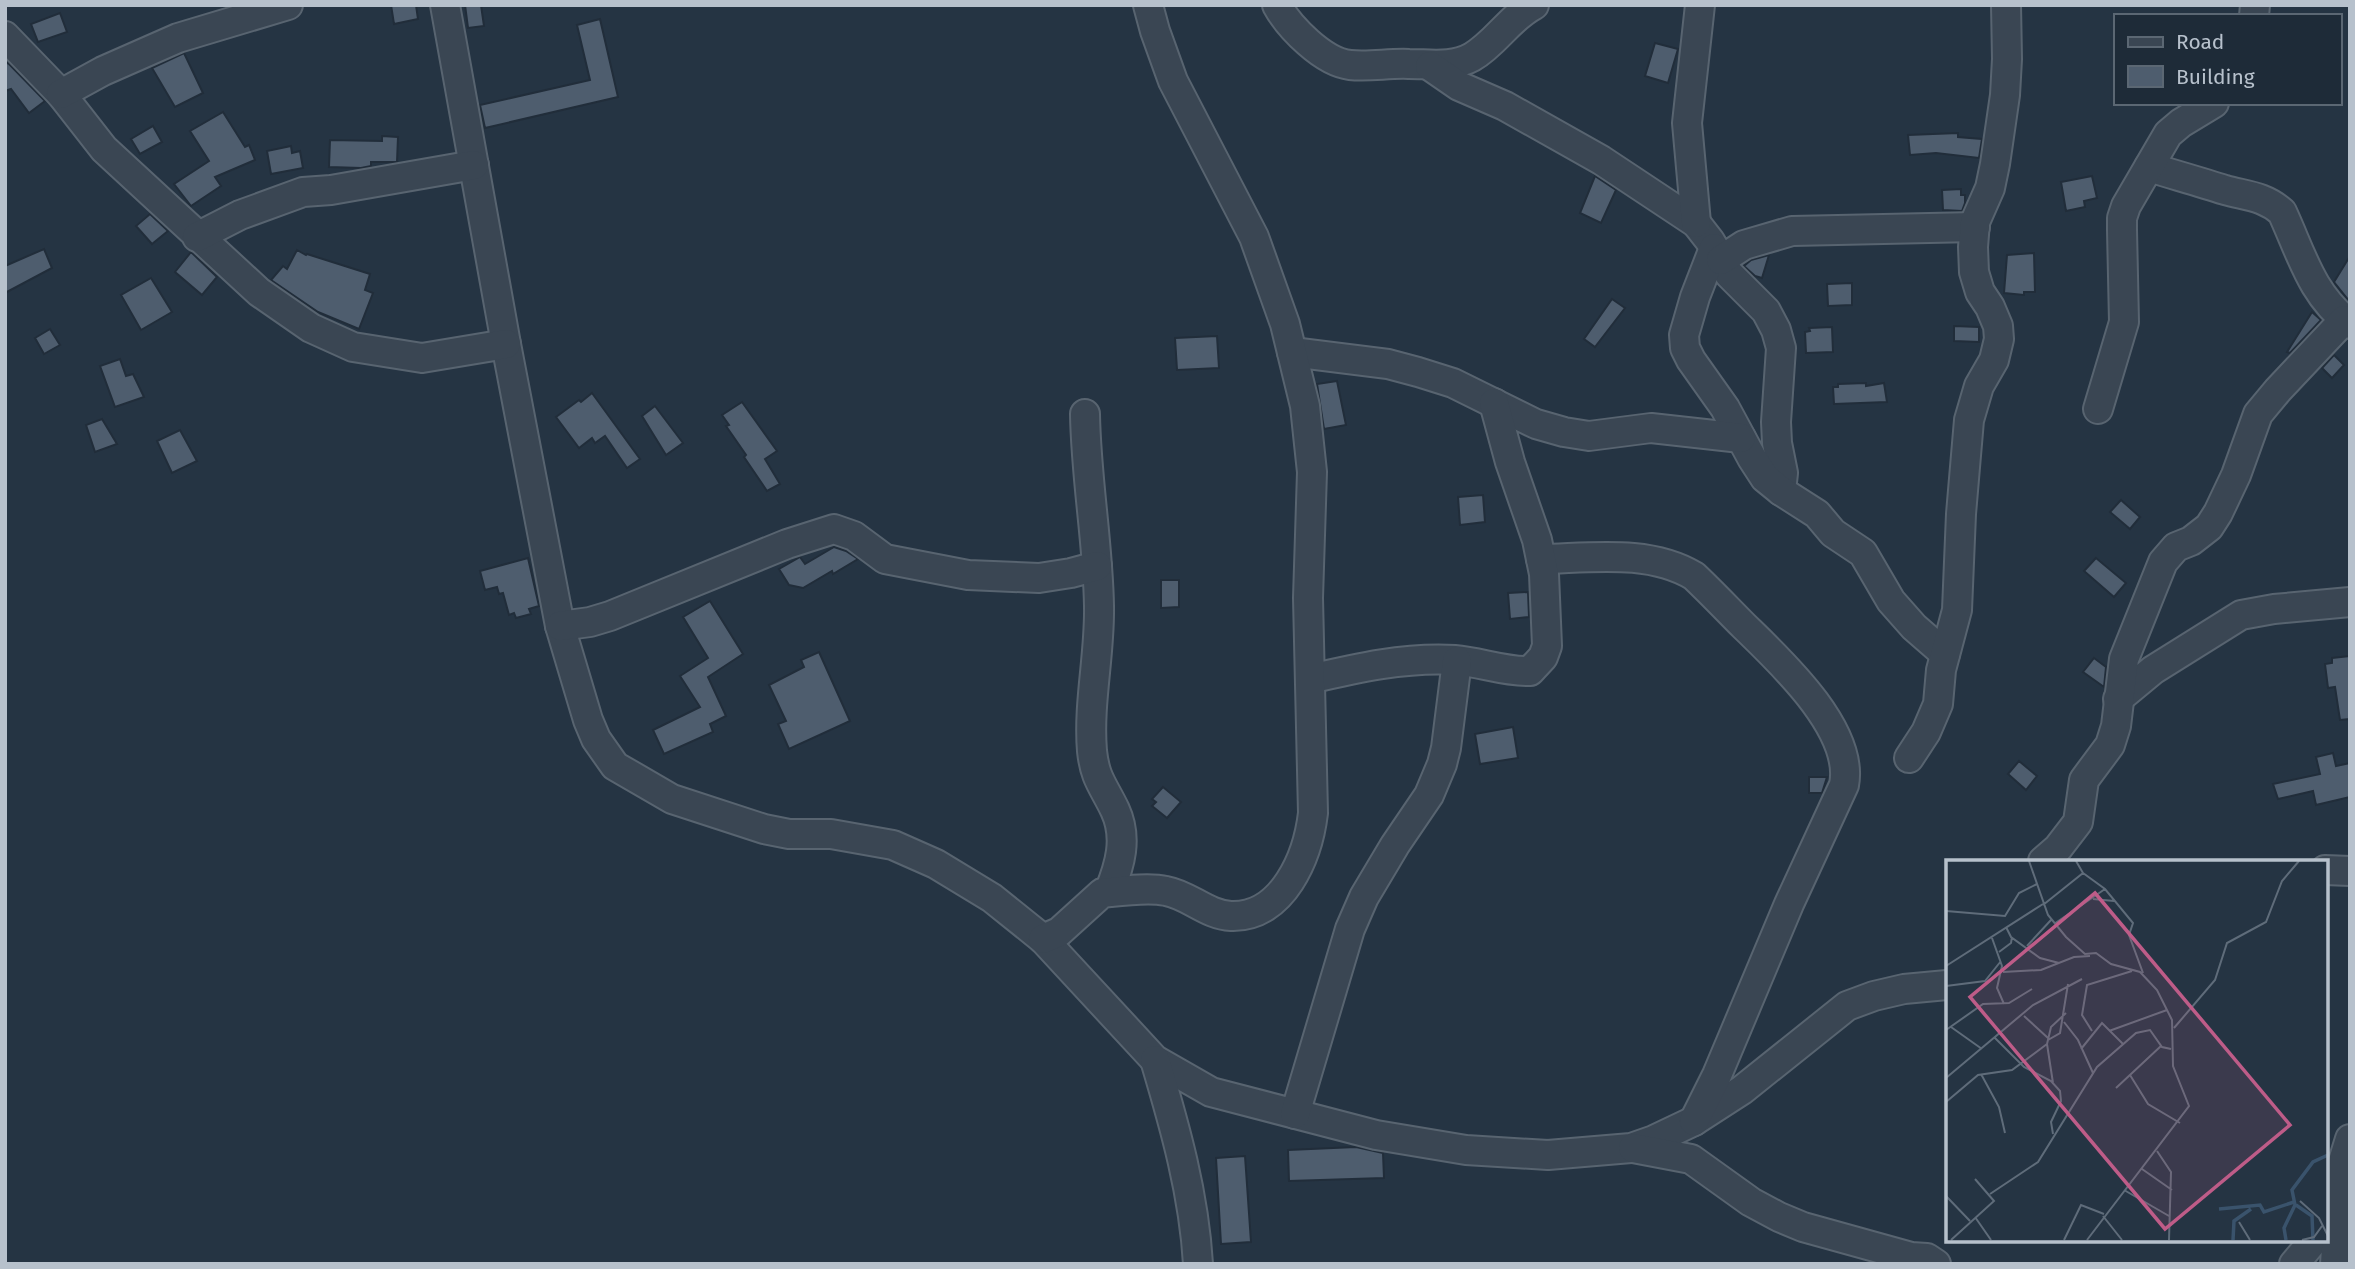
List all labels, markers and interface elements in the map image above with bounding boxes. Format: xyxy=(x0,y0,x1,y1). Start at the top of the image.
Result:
legend xyxy=(2114,14,2341,105)
text: Road xyxy=(2176,29,2224,55)
text: Building xyxy=(2176,64,2255,90)
inset map xyxy=(1946,860,2327,1241)

